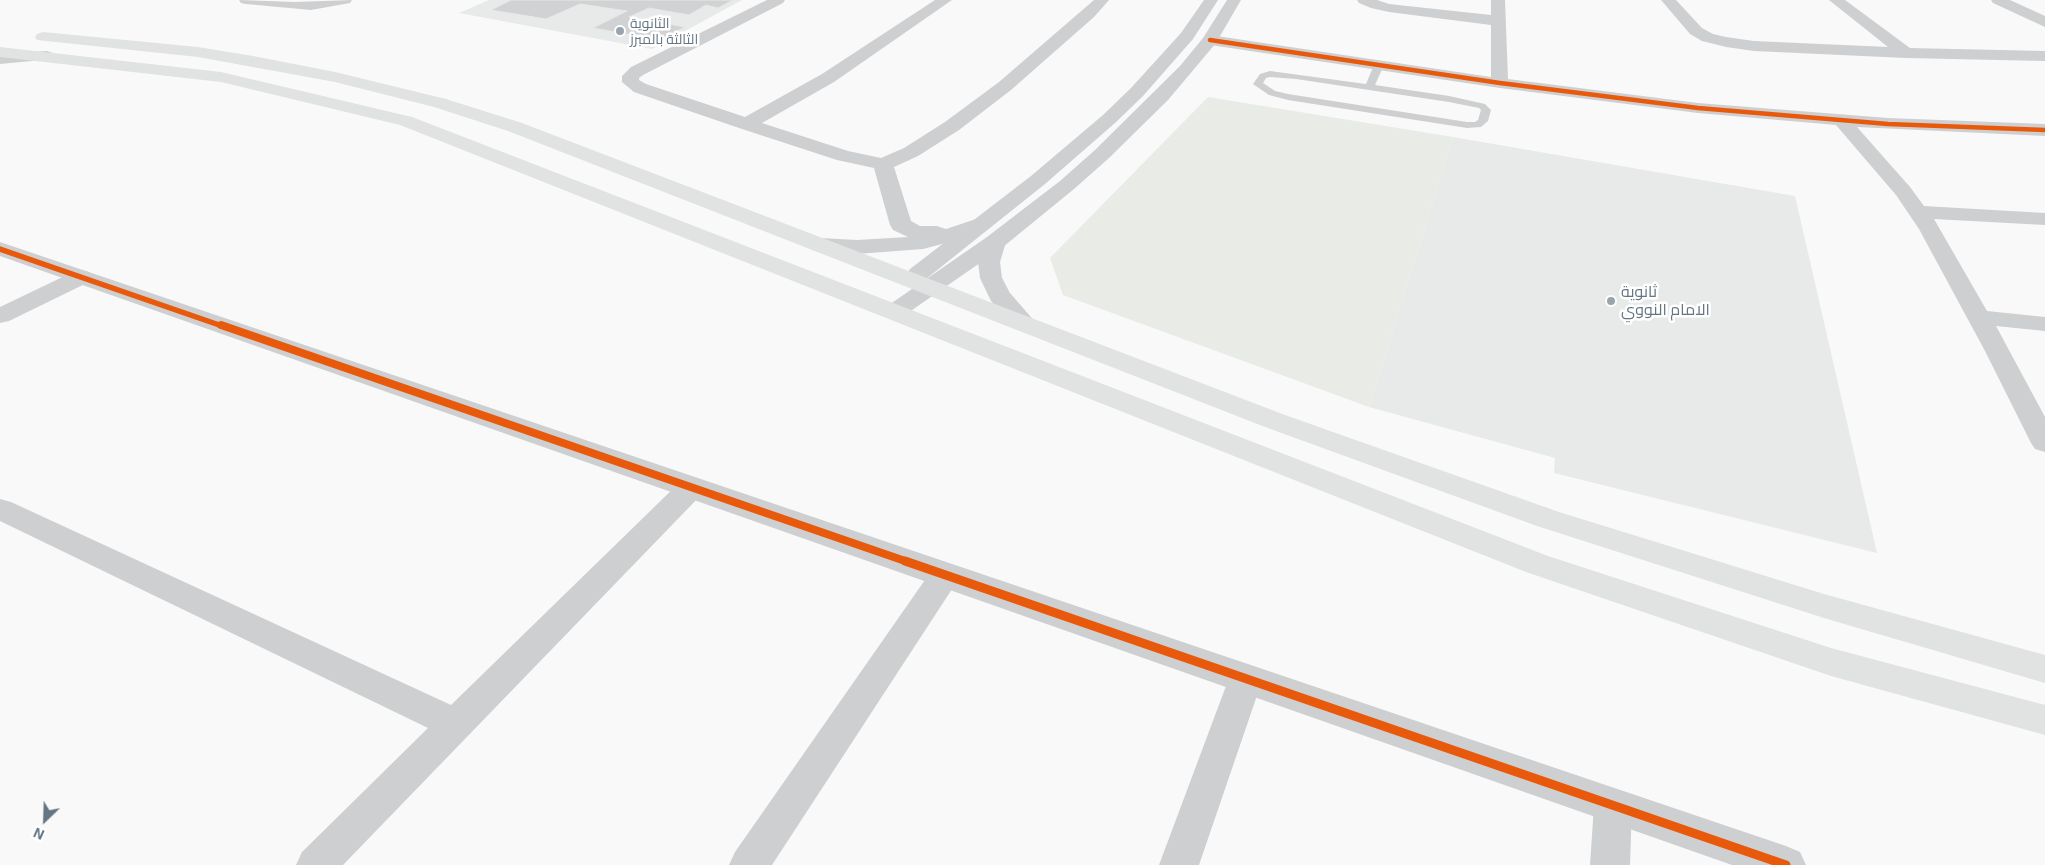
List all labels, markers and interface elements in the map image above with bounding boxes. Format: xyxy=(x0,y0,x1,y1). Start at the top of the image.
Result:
place label: الثانوية الثالثة بالمبرز xyxy=(630,15,698,48)
marker: الثانوية الثالثة بالمبرز xyxy=(614,25,626,37)
place label: ثانوية الامام النووي xyxy=(1621,282,1710,320)
marker: ثانوية الامام النووي xyxy=(1605,295,1617,307)
north arrow xyxy=(20,795,70,845)
text: N xyxy=(31,824,47,844)

